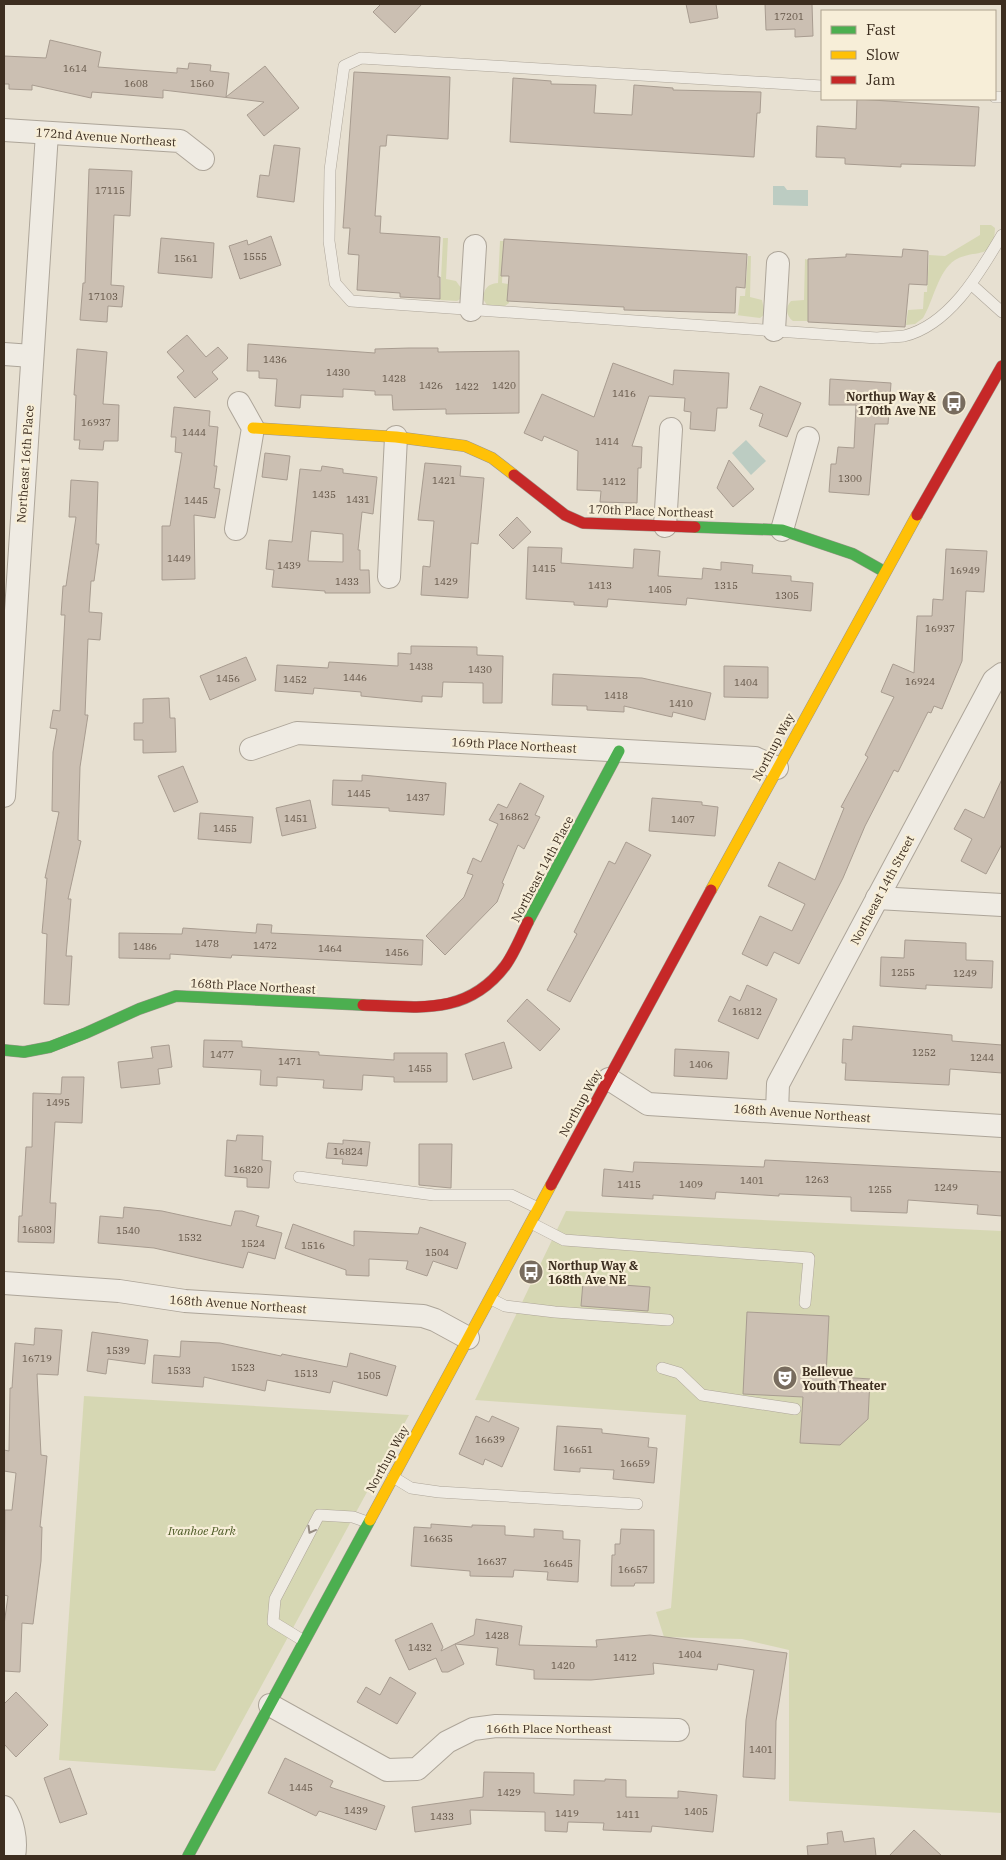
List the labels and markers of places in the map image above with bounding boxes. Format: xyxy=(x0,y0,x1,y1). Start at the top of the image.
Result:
place label: Northup Way & 170th Ave NE xyxy=(846,389,936,418)
bus stop icon: Northup Way & 170th Ave NE xyxy=(941,390,967,416)
place label: Northup Way & 168th Ave NE xyxy=(548,1258,638,1287)
bus stop icon: Northup Way & 168th Ave NE xyxy=(518,1259,544,1285)
place label: Bellevue Youth Theater xyxy=(802,1364,886,1393)
theatre icon: Bellevue Youth Theater xyxy=(772,1365,798,1391)

